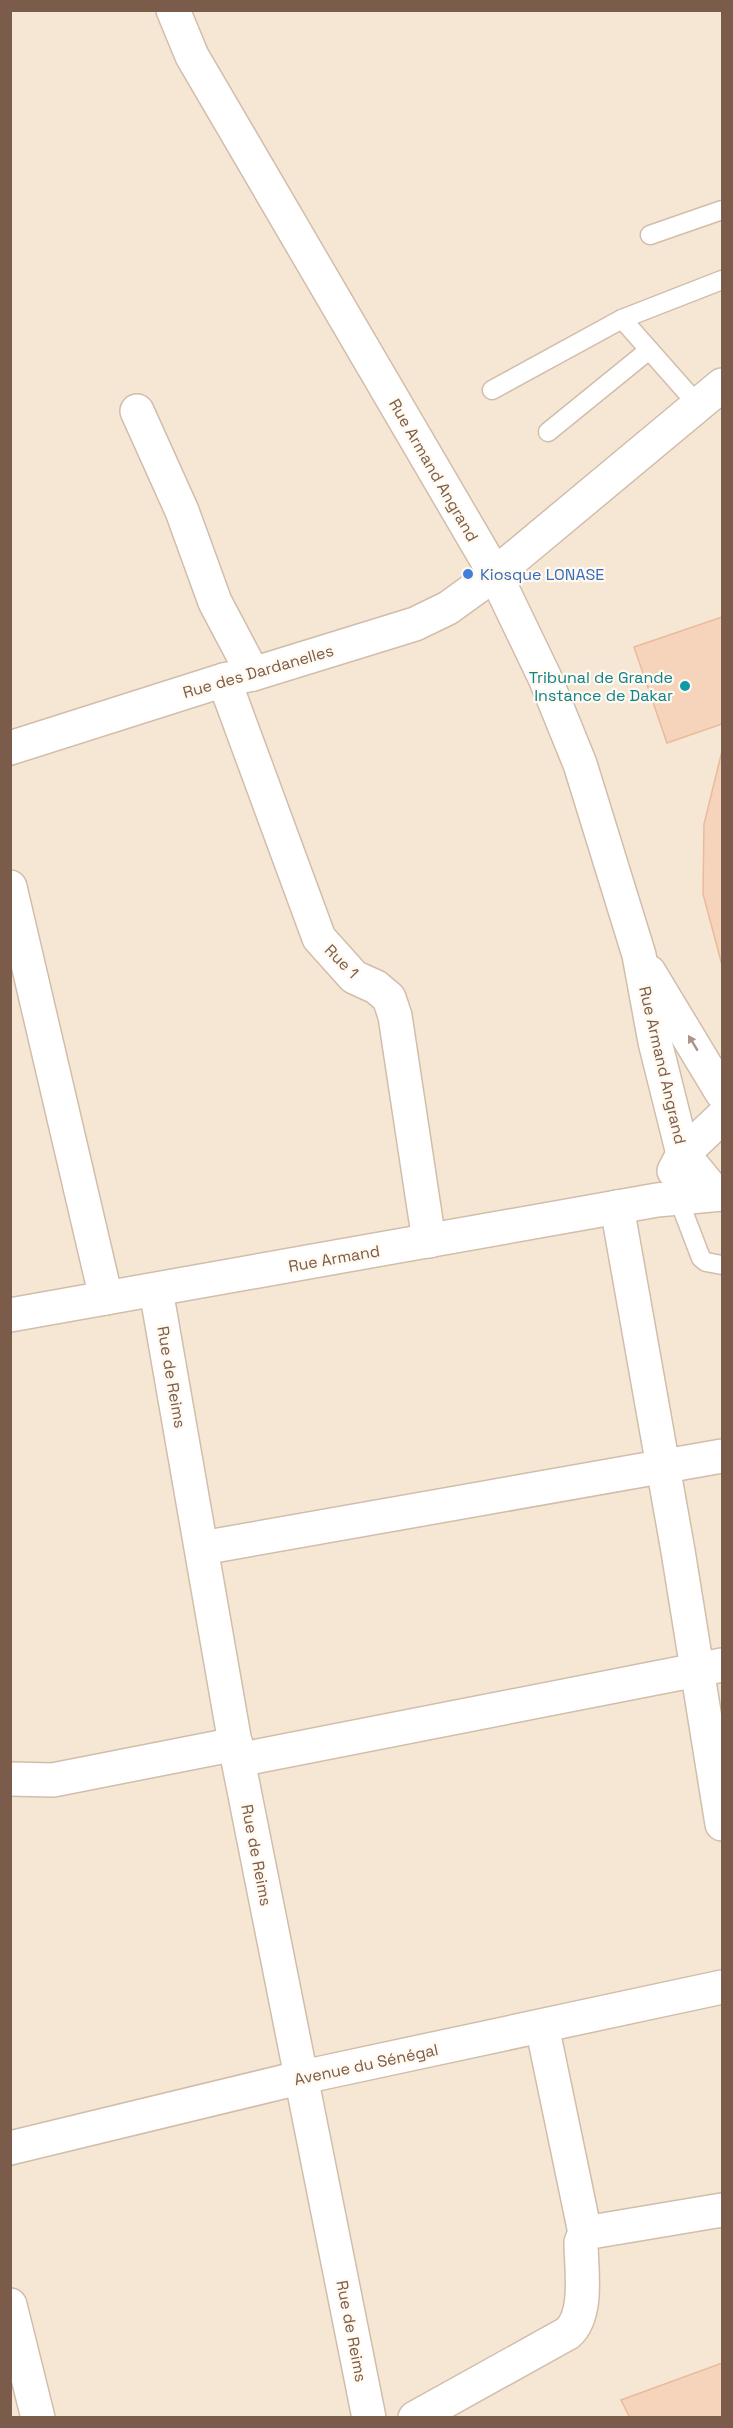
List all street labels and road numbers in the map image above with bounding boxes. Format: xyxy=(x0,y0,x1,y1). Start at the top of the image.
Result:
street label: Rue Armand Angrand xyxy=(384,395,483,545)
street label: Rue des Dardanelles xyxy=(180,640,336,703)
street label: Rue 1 xyxy=(320,940,363,983)
street label: Rue Armand Angrand xyxy=(634,984,691,1146)
street label: Rue Armand xyxy=(287,1240,381,1277)
street label: Rue de Reims xyxy=(152,1325,191,1430)
street label: Rue de Reims xyxy=(236,1803,277,1908)
street label: Avenue du Sénégal xyxy=(292,2039,440,2090)
street label: Rue de Reims xyxy=(331,2279,372,2384)

